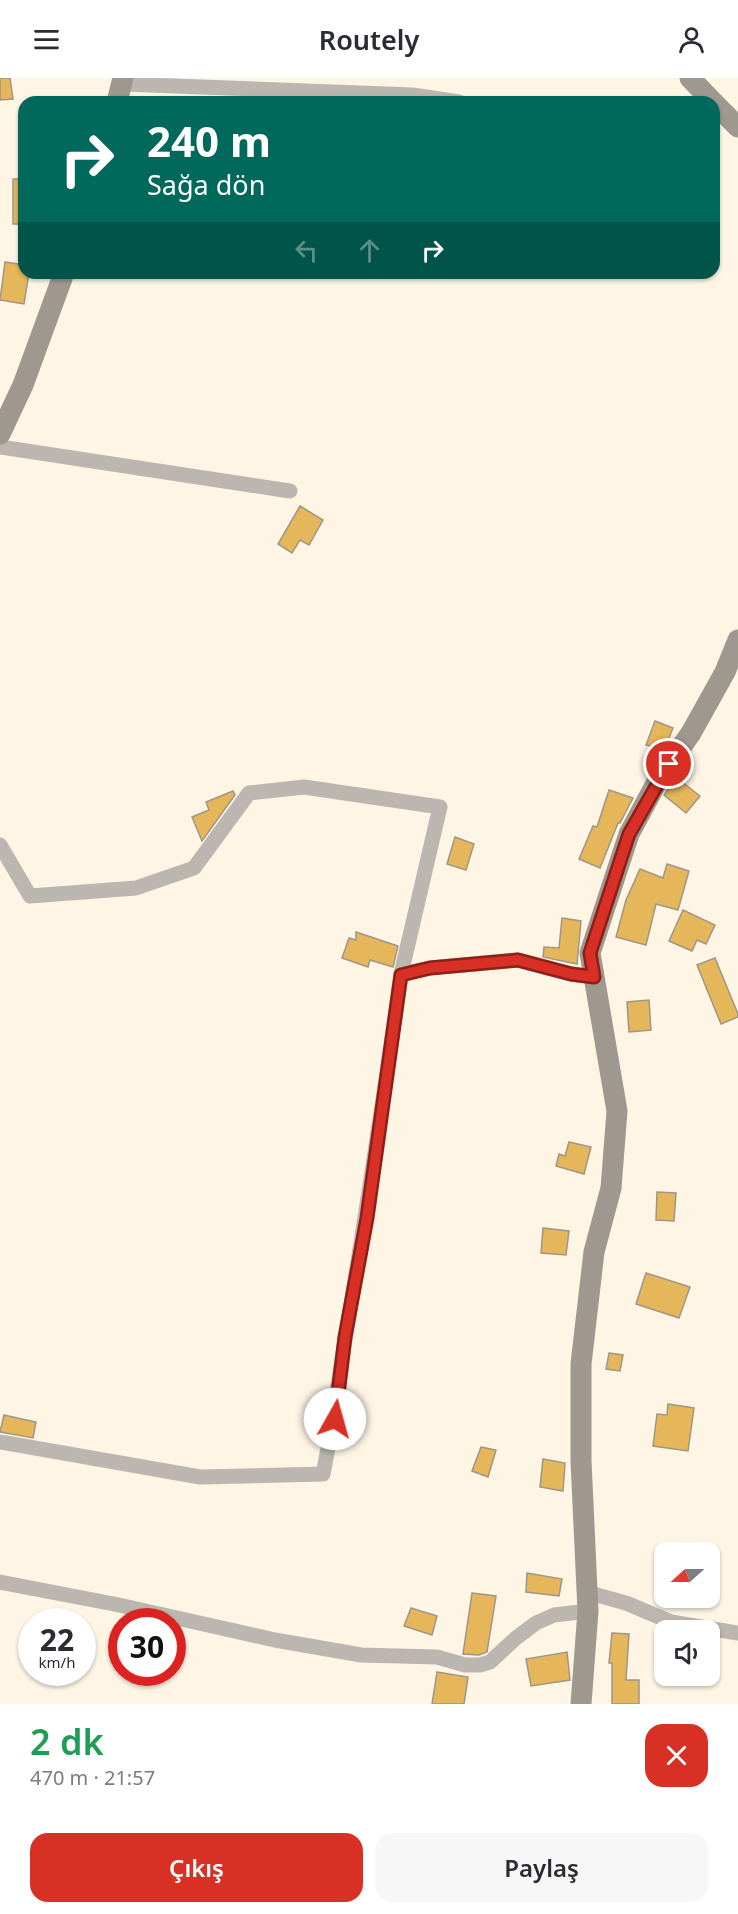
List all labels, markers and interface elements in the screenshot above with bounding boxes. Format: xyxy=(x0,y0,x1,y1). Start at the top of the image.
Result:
text: Routely xyxy=(319,21,419,58)
icon: menu xyxy=(30,23,63,56)
icon: person xyxy=(675,23,708,56)
text: 240 m xyxy=(147,112,271,169)
icon: right xyxy=(48,120,126,198)
text: Sağa dön xyxy=(147,166,265,203)
icon: left xyxy=(290,234,323,267)
icon: ahead xyxy=(353,234,386,267)
icon: right xyxy=(416,234,449,267)
pin xyxy=(643,738,694,789)
icon: arrive xyxy=(652,747,685,780)
position arrow xyxy=(303,1387,367,1451)
north arrow xyxy=(654,1542,720,1608)
map controls xyxy=(654,1542,720,1686)
speed limit sign: 30 xyxy=(108,1608,186,1686)
text: 22 xyxy=(40,1619,74,1660)
button: sound xyxy=(654,1620,720,1686)
text: km/h xyxy=(39,1652,75,1672)
text: 2 dk xyxy=(30,1717,104,1766)
button: close xyxy=(645,1724,708,1787)
text: 470 m · 21:57 xyxy=(30,1764,155,1791)
button: Çıkış xyxy=(30,1833,363,1902)
button: Paylaş xyxy=(375,1833,708,1902)

